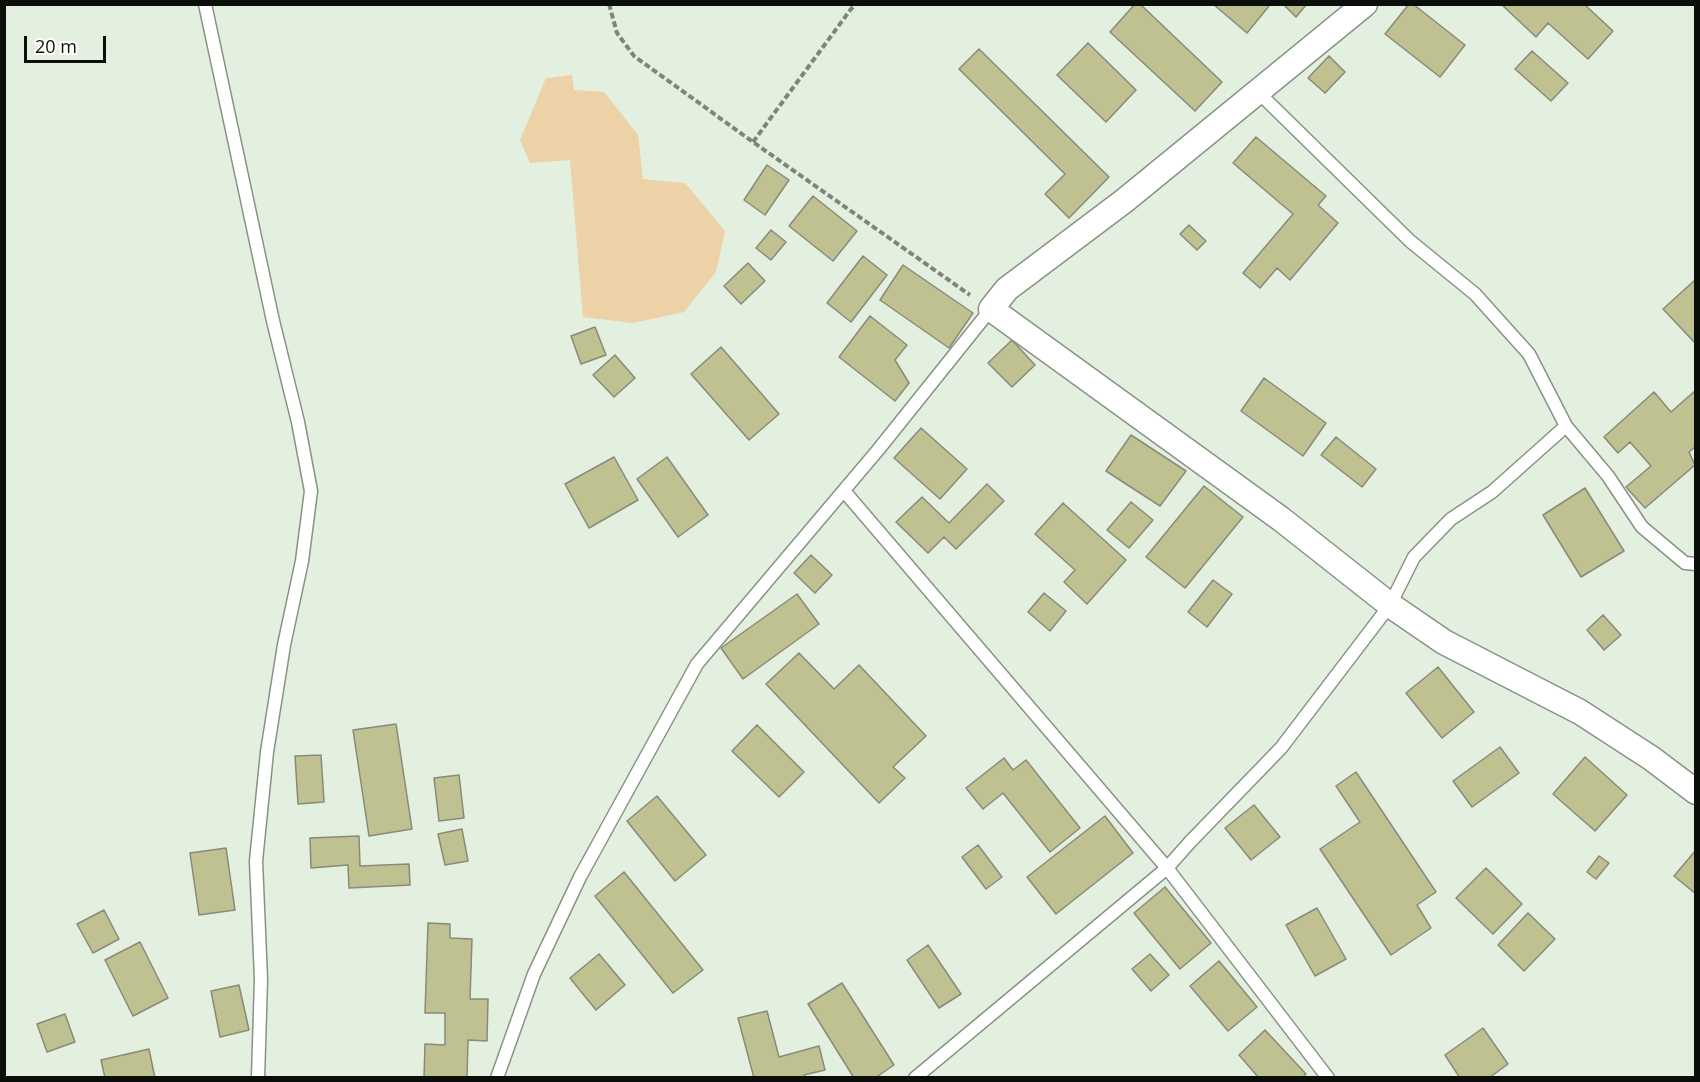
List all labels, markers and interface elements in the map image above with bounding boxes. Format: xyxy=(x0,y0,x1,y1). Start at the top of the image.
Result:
scale bar xyxy=(27,24,110,62)
text: 20 m xyxy=(35,34,77,58)

